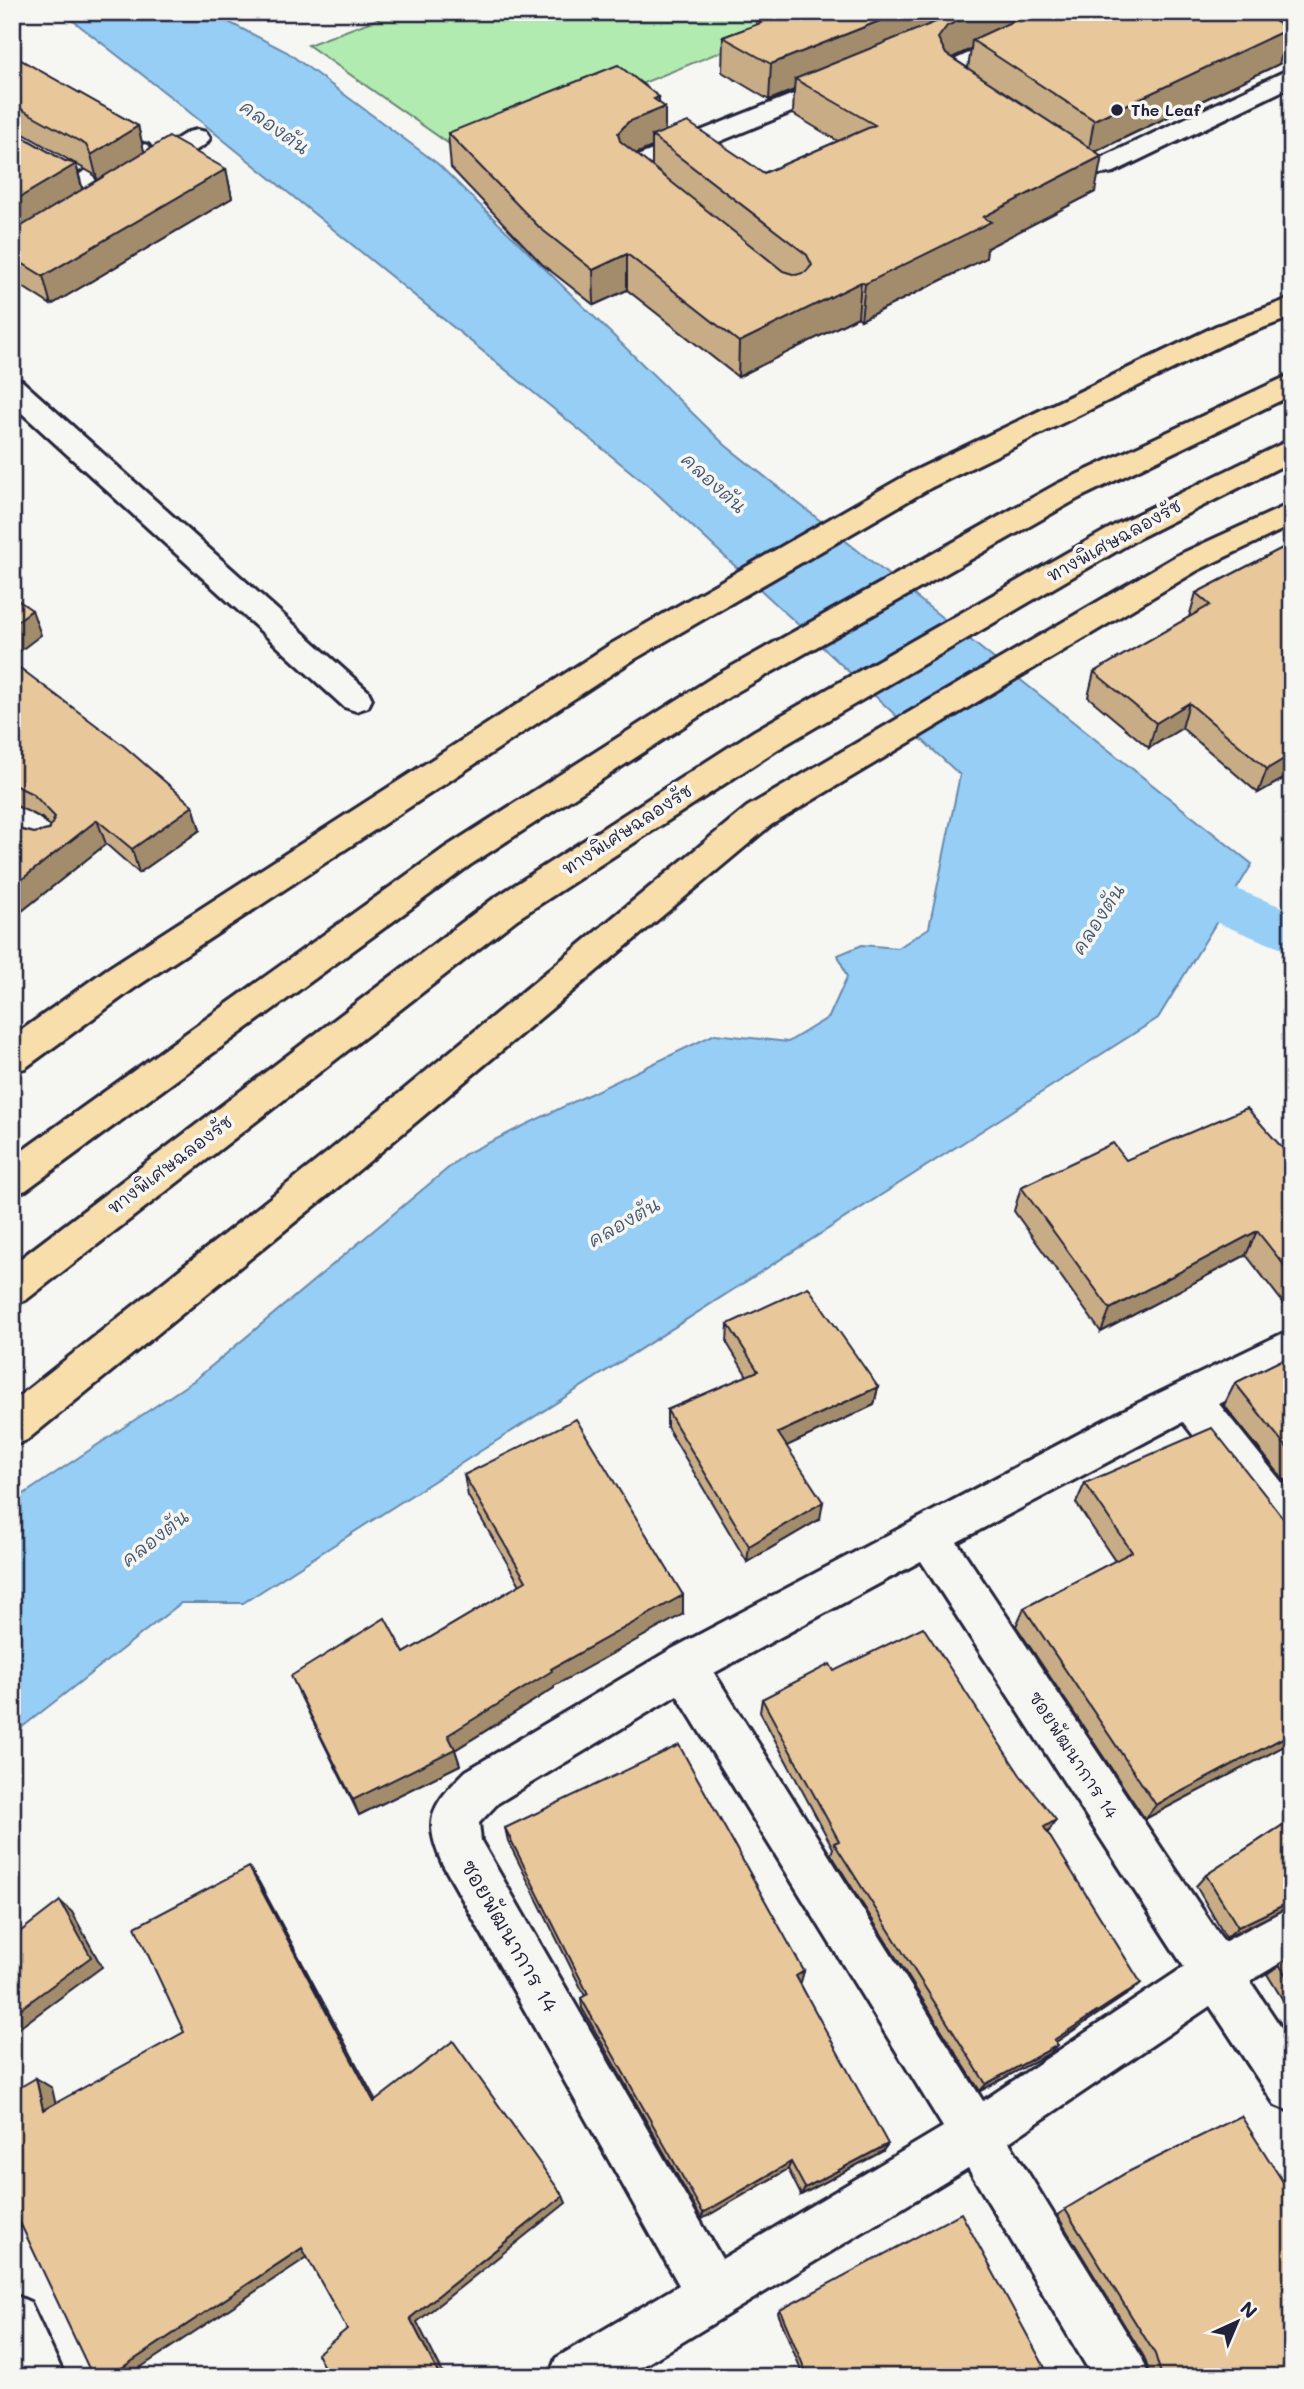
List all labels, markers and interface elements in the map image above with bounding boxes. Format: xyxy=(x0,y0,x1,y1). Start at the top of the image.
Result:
water label: คลองตัน xyxy=(235,94,315,160)
place label: The Leaf xyxy=(1131,99,1202,120)
marker: The Leaf xyxy=(1109,102,1125,118)
water label: คลองตัน xyxy=(676,447,752,519)
street label: ทางพิเศษฉลองรัช xyxy=(1042,493,1185,587)
street label: ทางพิเศษฉลองรัช xyxy=(557,778,696,880)
water label: คลองตัน xyxy=(1065,879,1130,959)
street label: ทางพิเศษฉลองรัช xyxy=(102,1109,237,1219)
water label: คลองตัน xyxy=(583,1191,664,1252)
water label: คลองตัน xyxy=(116,1503,194,1572)
street label: ซอยพัฒนาการ 14 xyxy=(1024,1686,1124,1823)
street label: ซอยพัฒนาการ 14 xyxy=(456,1854,565,2017)
north arrow xyxy=(1202,2288,1272,2358)
text: N xyxy=(1235,2295,1263,2323)

